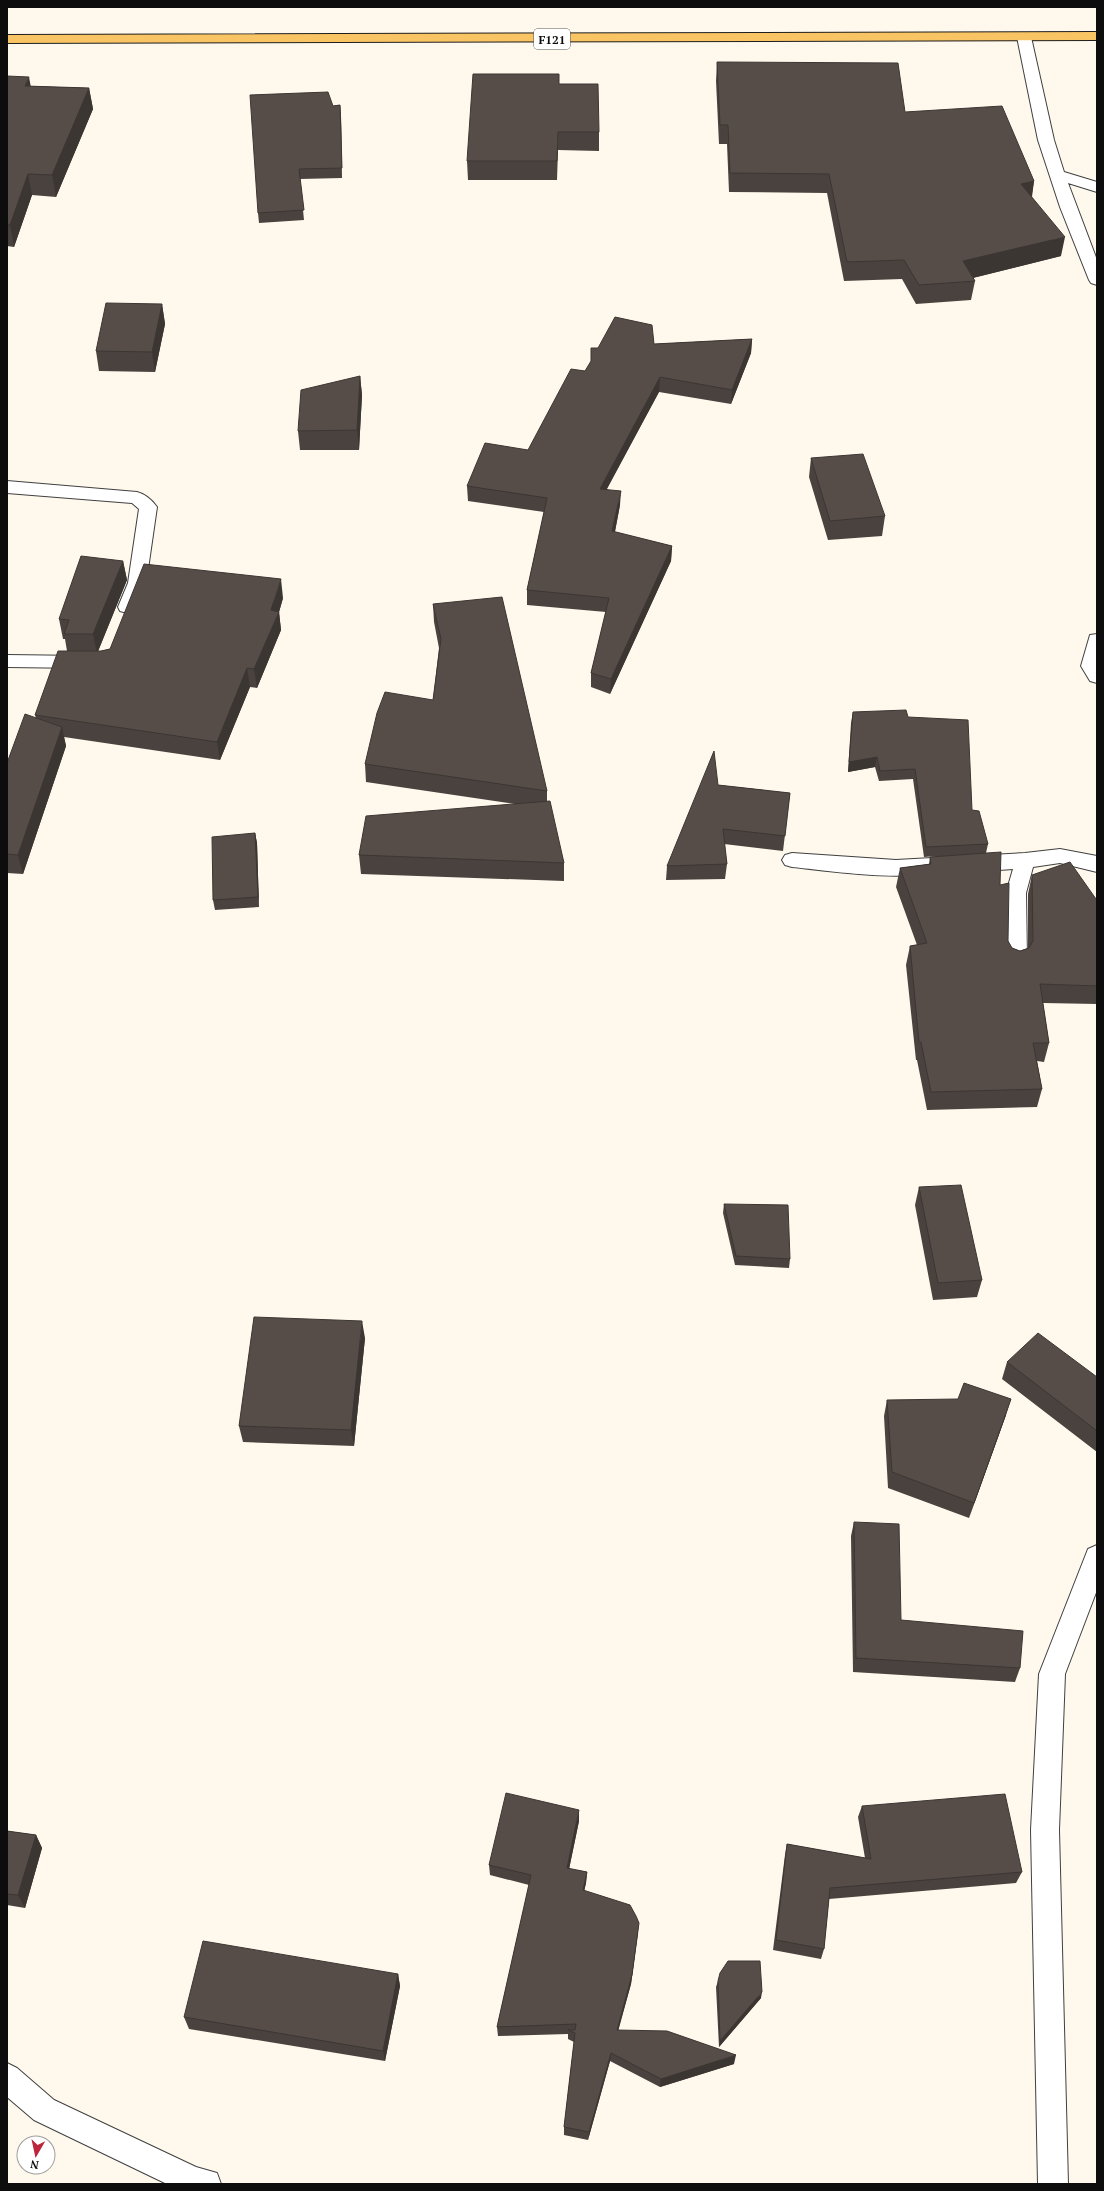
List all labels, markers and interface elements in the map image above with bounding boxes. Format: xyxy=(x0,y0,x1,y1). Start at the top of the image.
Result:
road number: F121 xyxy=(534,29,570,49)
north arrow xyxy=(16,2135,56,2175)
text: N xyxy=(29,2157,40,2172)

